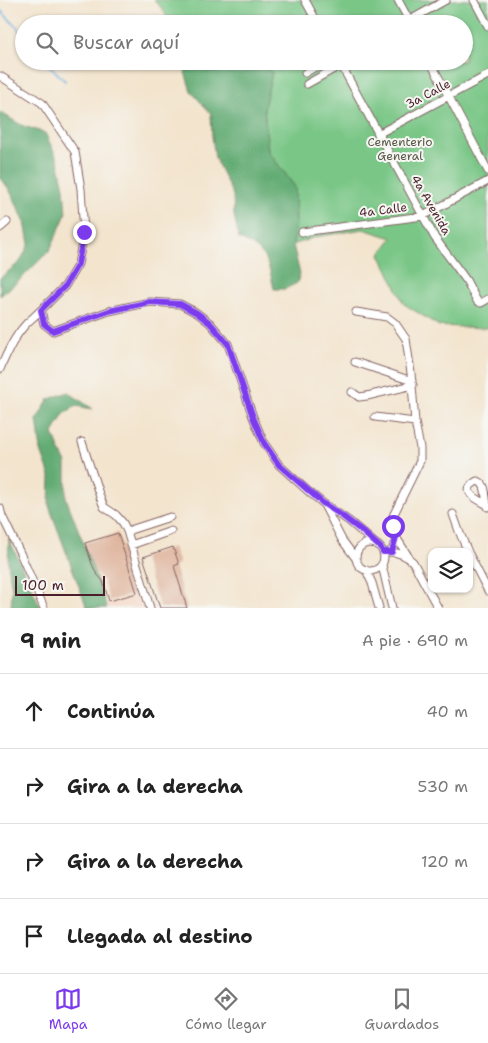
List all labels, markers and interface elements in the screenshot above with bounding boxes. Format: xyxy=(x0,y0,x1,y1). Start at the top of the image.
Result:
search box xyxy=(15,15,473,70)
icon: search xyxy=(33,29,61,57)
text: Buscar aquí xyxy=(73,30,179,55)
street label: 3a Calle xyxy=(403,76,453,112)
park label: Cementerio General xyxy=(367,134,433,164)
street label: 4a Avenida xyxy=(407,172,455,238)
street label: 4a Calle xyxy=(358,199,408,221)
route end xyxy=(73,221,96,244)
route start xyxy=(382,515,405,538)
map controls xyxy=(428,548,473,593)
button: layers xyxy=(428,548,473,593)
scale bar xyxy=(15,573,105,596)
text: 100 m xyxy=(22,576,64,594)
text: 9 min xyxy=(20,627,81,655)
text: A pie · 690 m xyxy=(362,630,468,651)
icon: ahead xyxy=(20,697,48,725)
text: Continúa xyxy=(67,699,155,724)
text: 40 m xyxy=(426,701,468,722)
icon: right xyxy=(20,772,48,800)
text: Gira a la derecha xyxy=(67,774,243,799)
text: 530 m xyxy=(418,776,468,797)
icon: right xyxy=(20,847,48,875)
text: Gira a la derecha xyxy=(67,849,243,874)
text: 120 m xyxy=(421,851,468,872)
icon: arrive xyxy=(20,922,48,950)
text: Llegada al destino xyxy=(67,924,253,949)
tab: Mapa xyxy=(49,985,88,1033)
tab: Cómo llegar xyxy=(185,985,267,1033)
tab: Guardados xyxy=(365,985,439,1033)

